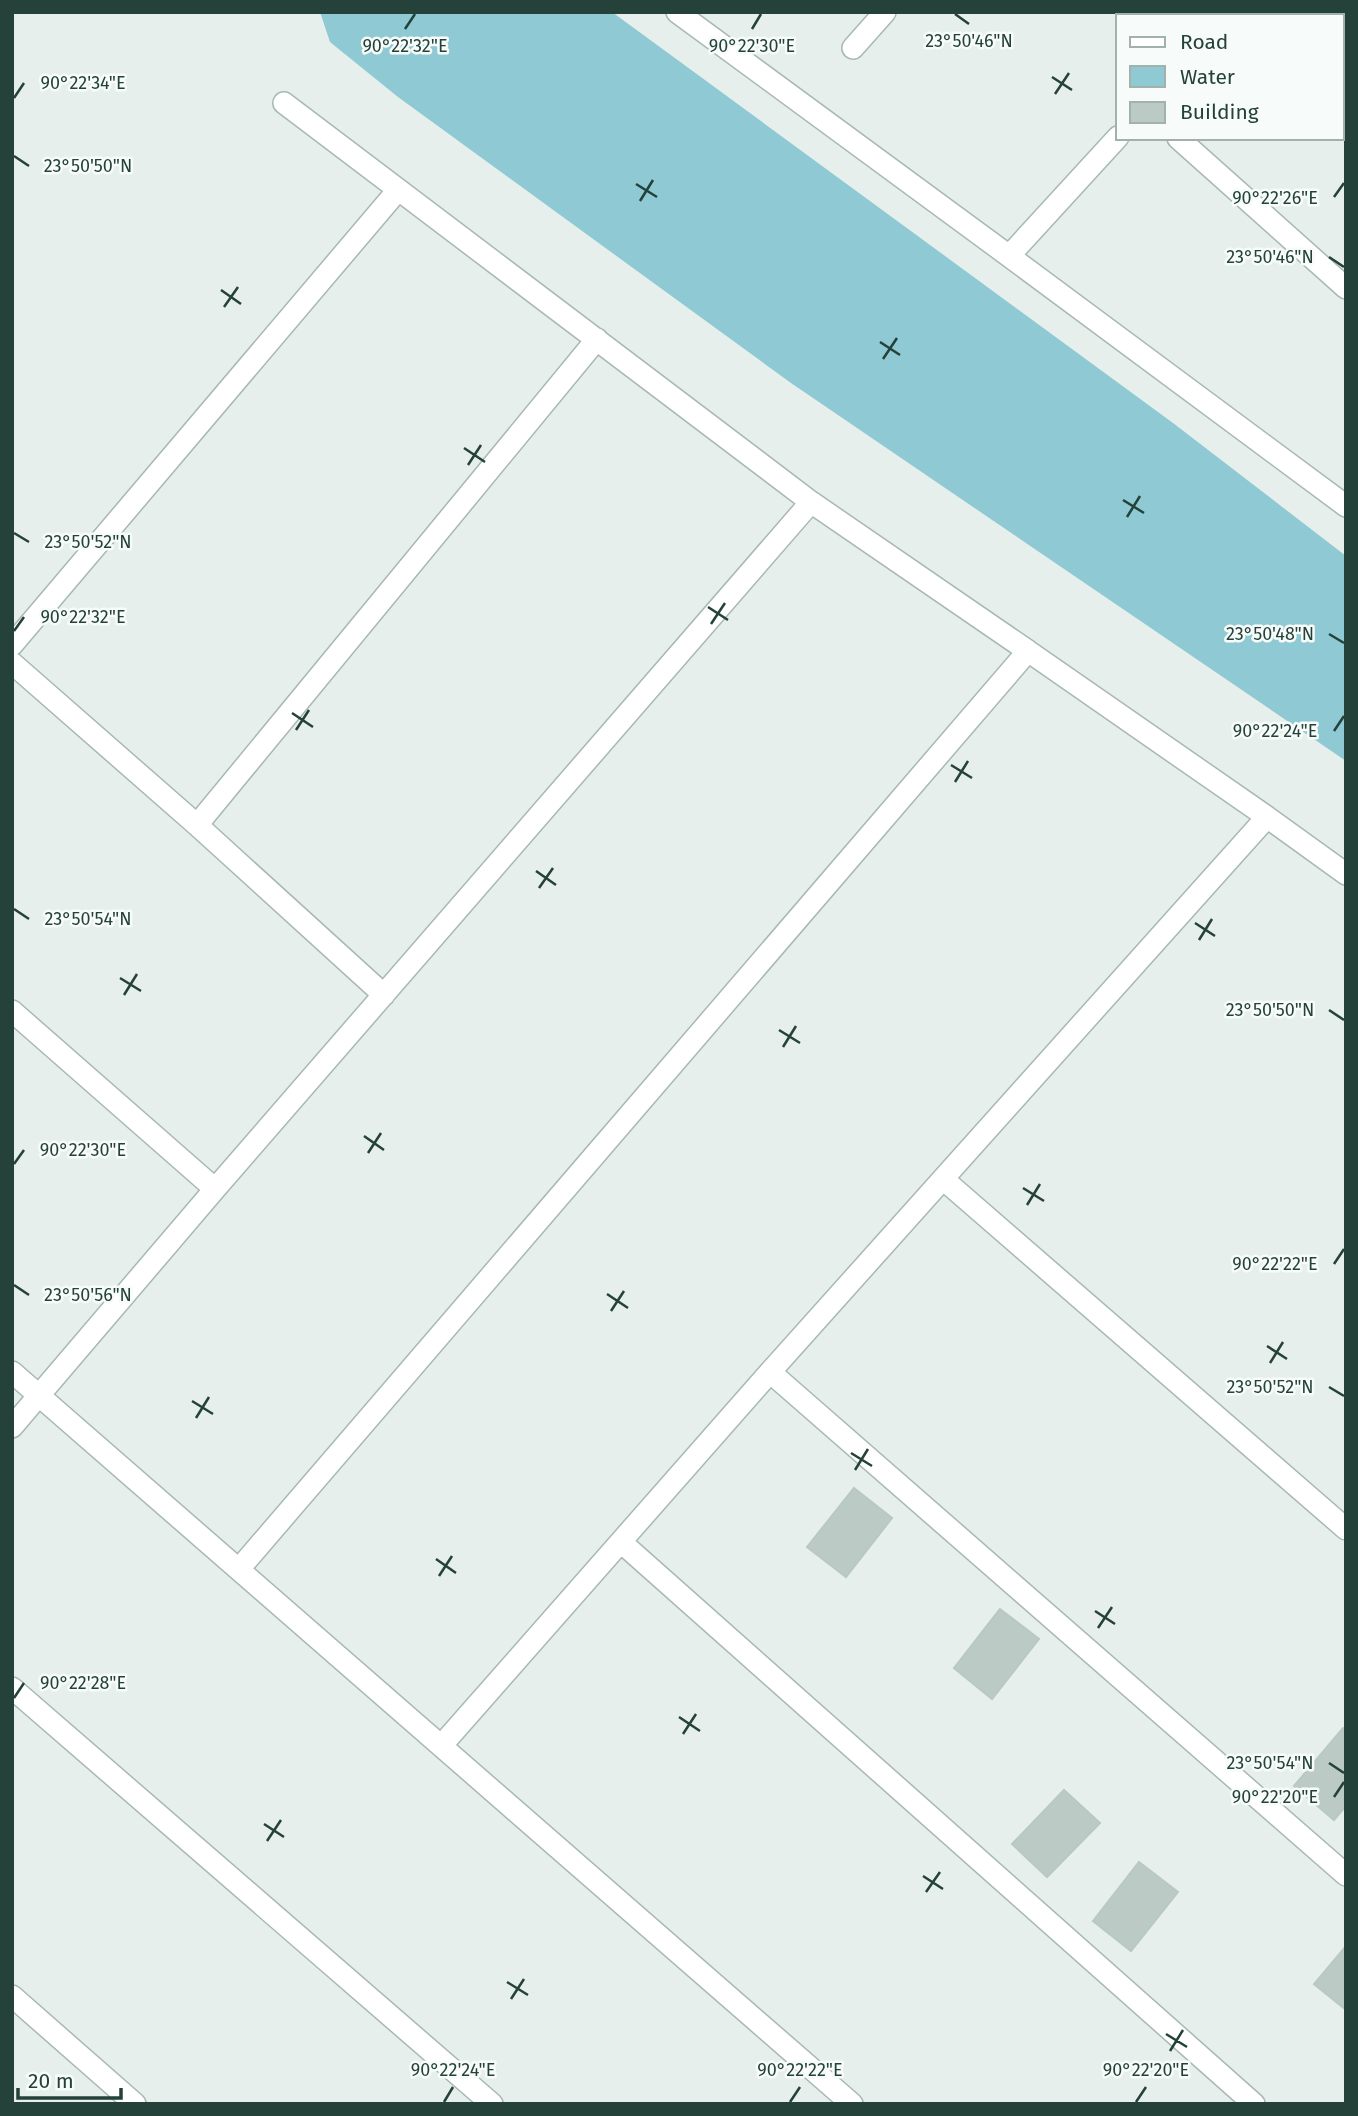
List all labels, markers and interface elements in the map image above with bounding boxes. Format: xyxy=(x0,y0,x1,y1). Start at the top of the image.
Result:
legend xyxy=(1116,14,1344,140)
text: Road xyxy=(1180,29,1228,55)
text: 23°50'46"N xyxy=(925,30,1013,52)
text: 90°22'32"E xyxy=(362,35,448,57)
text: 90°22'30"E xyxy=(709,35,795,57)
text: Water xyxy=(1180,64,1235,90)
text: 90°22'34"E xyxy=(40,72,126,94)
text: Building xyxy=(1180,99,1259,125)
text: 23°50'50"N xyxy=(44,155,132,177)
text: 90°22'26"E xyxy=(1232,187,1318,209)
text: 23°50'46"N xyxy=(1226,246,1314,268)
text: 23°50'52"N xyxy=(44,531,132,553)
text: 90°22'32"E xyxy=(40,606,126,628)
text: 23°50'48"N xyxy=(1226,623,1314,645)
text: 90°22'24"E xyxy=(1233,720,1317,742)
text: 23°50'54"N xyxy=(44,908,132,930)
text: 23°50'50"N xyxy=(1226,999,1314,1021)
text: 90°22'30"E xyxy=(40,1139,126,1161)
text: 90°22'22"E xyxy=(1232,1253,1318,1275)
text: 23°50'56"N xyxy=(44,1284,132,1306)
text: 23°50'52"N xyxy=(1226,1376,1314,1398)
text: 90°22'28"E xyxy=(40,1672,126,1694)
text: 23°50'54"N xyxy=(1226,1752,1314,1774)
text: 90°22'20"E xyxy=(1232,1786,1318,1808)
scale bar xyxy=(18,2056,121,2100)
text: 90°22'24"E xyxy=(411,2059,495,2081)
text: 90°22'22"E xyxy=(757,2059,843,2081)
text: 90°22'20"E xyxy=(1103,2059,1189,2081)
text: 20 m xyxy=(28,2068,74,2094)

